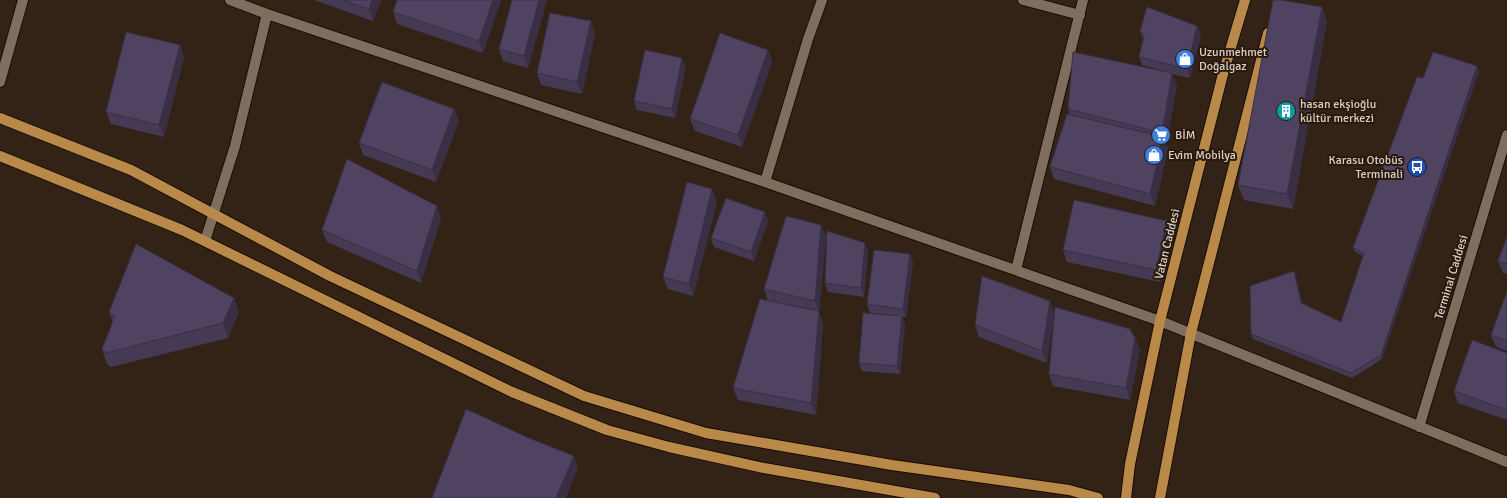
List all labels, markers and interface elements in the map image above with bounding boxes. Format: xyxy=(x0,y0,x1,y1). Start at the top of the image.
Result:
place label: Uzunmehmet Doğalgaz xyxy=(1199,45,1267,74)
shop icon: Uzunmehmet Doğalgaz xyxy=(1174,48,1196,70)
place label: hasan ekşioğlu kültür merkezi xyxy=(1300,97,1376,126)
building icon: hasan ekşioğlu kültür merkezi xyxy=(1275,100,1297,122)
supermarket icon: BİM xyxy=(1150,124,1172,146)
place label: BİM xyxy=(1175,128,1195,143)
shop icon: Evim Mobilya xyxy=(1143,144,1165,166)
place label: Evim Mobilya xyxy=(1168,148,1236,163)
place label: Karasu Otobüs Terminali xyxy=(1329,153,1403,182)
bus stop icon: Karasu Otobüs Terminali xyxy=(1406,156,1428,178)
street label: Vatan Caddesi xyxy=(1151,207,1184,281)
street label: Terminal Caddesi xyxy=(1432,233,1471,321)

